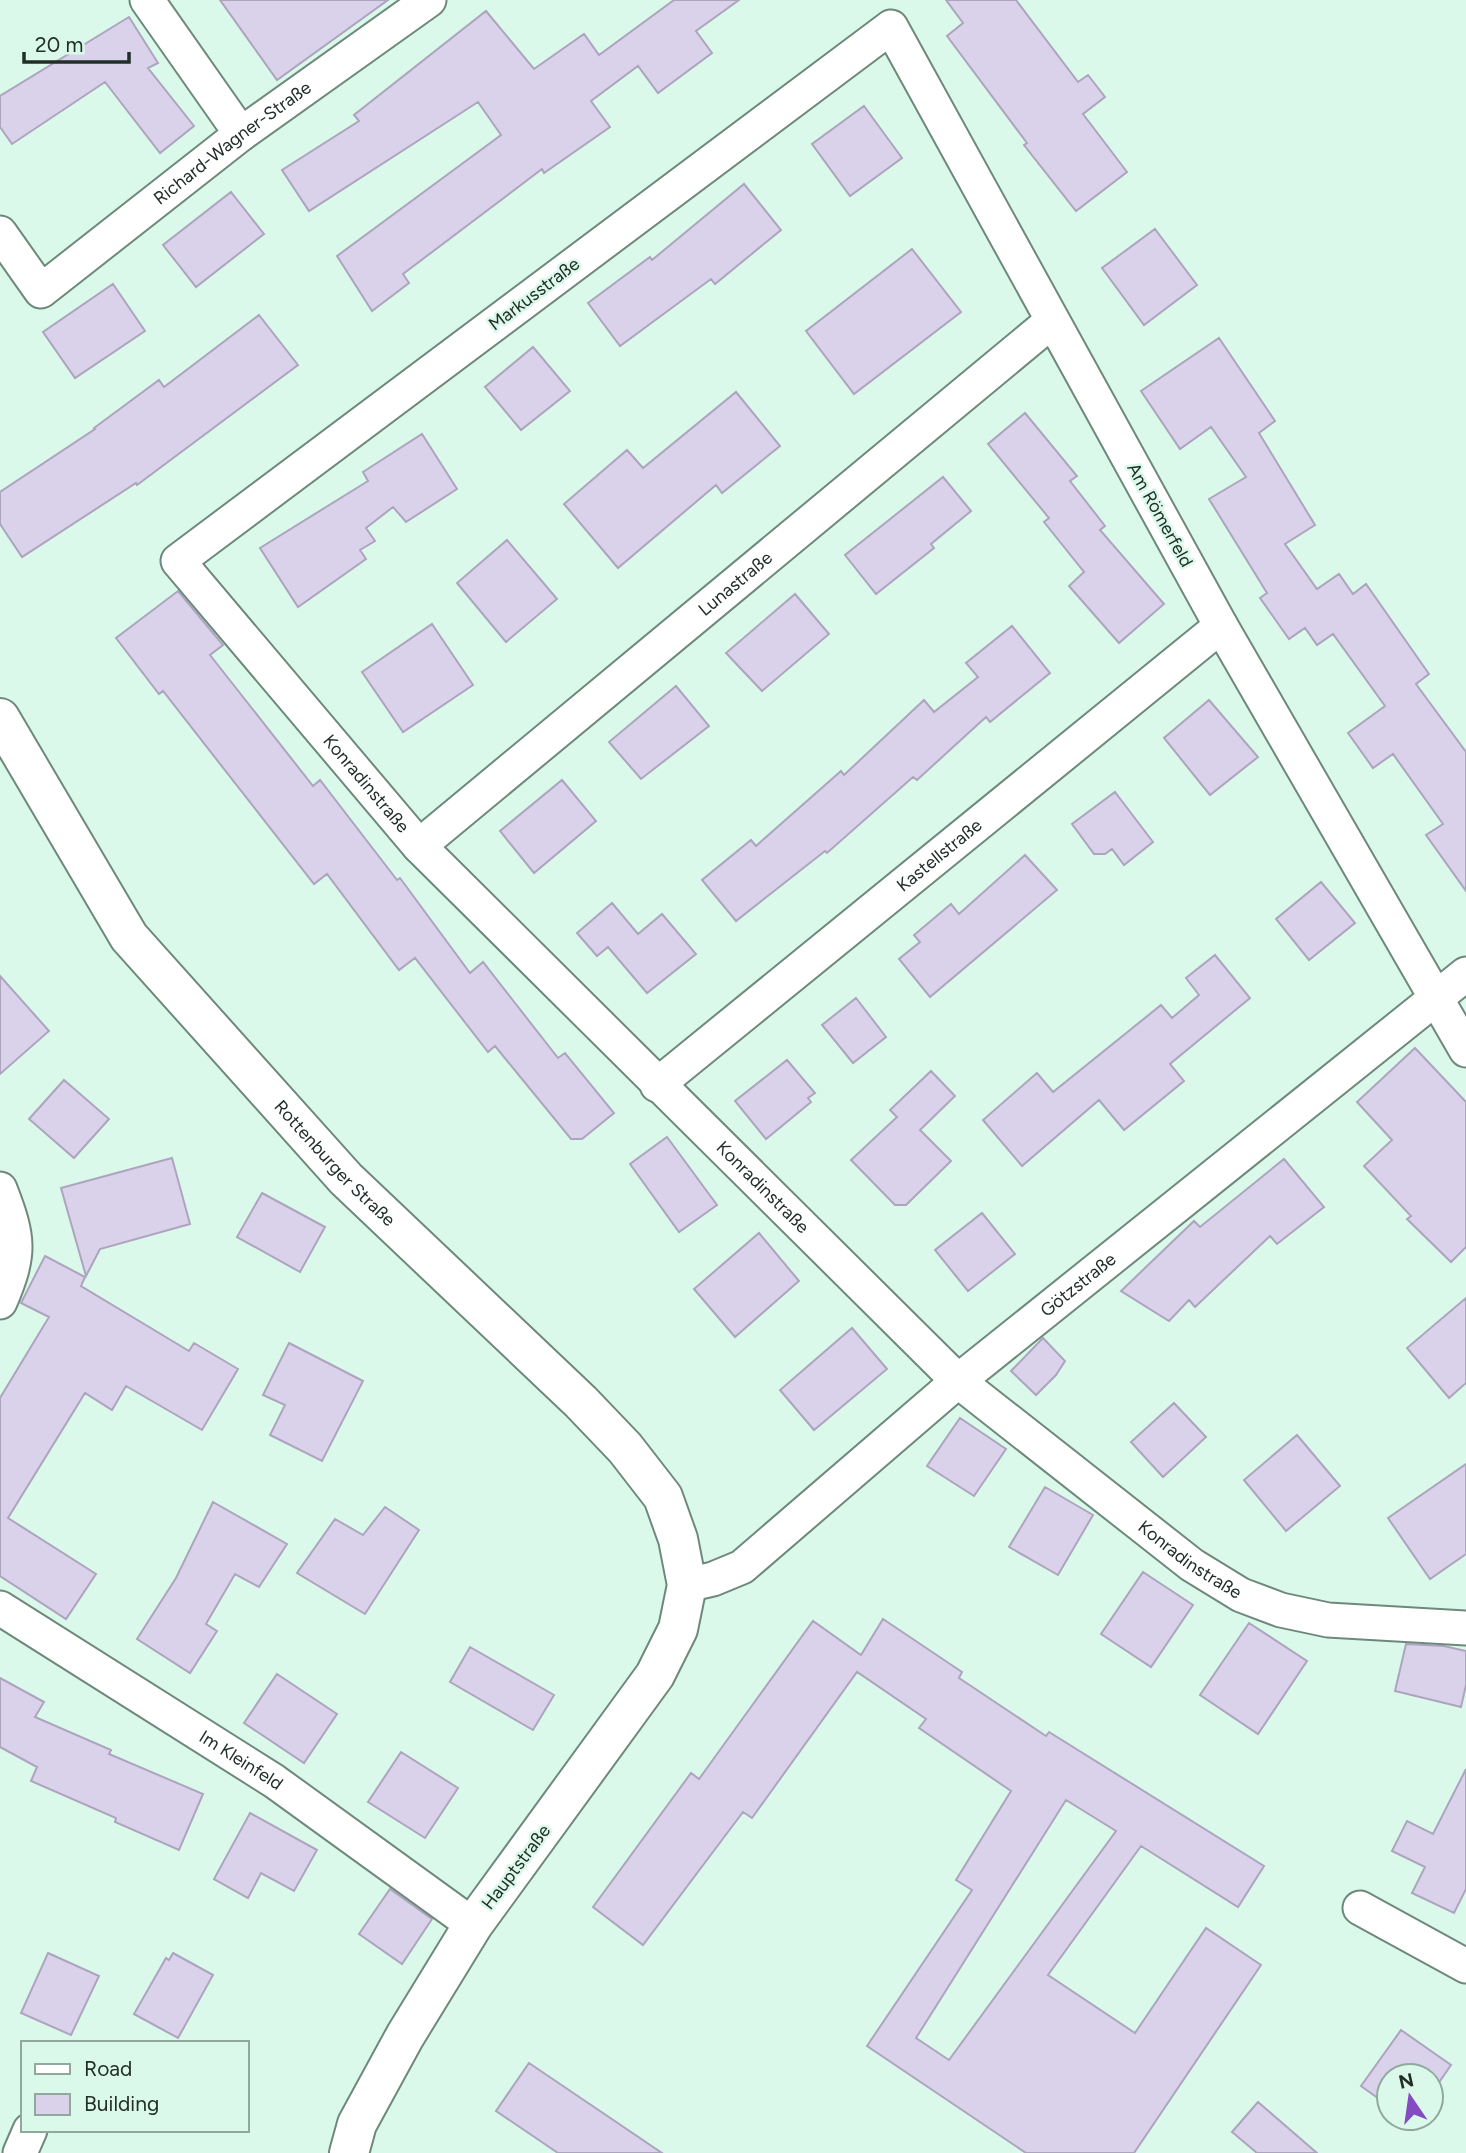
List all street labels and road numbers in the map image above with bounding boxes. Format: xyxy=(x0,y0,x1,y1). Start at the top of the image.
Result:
street label: Richard-Wagner-Straße xyxy=(149,76,316,209)
street label: Markusstraße xyxy=(484,253,584,335)
street label: Am Römerfeld xyxy=(1122,459,1198,571)
street label: Lunastraße xyxy=(694,547,777,621)
street label: Konradinstraße xyxy=(319,730,414,837)
street label: Kastellstraße xyxy=(892,814,987,896)
street label: Rottenburger Straße xyxy=(270,1096,400,1231)
street label: Konradinstraße xyxy=(712,1136,814,1238)
street label: Götzstraße xyxy=(1036,1248,1120,1322)
street label: Konradinstraße xyxy=(1134,1516,1246,1604)
street label: Im Kleinfeld xyxy=(195,1726,287,1795)
street label: Hauptstraße xyxy=(477,1820,555,1914)

